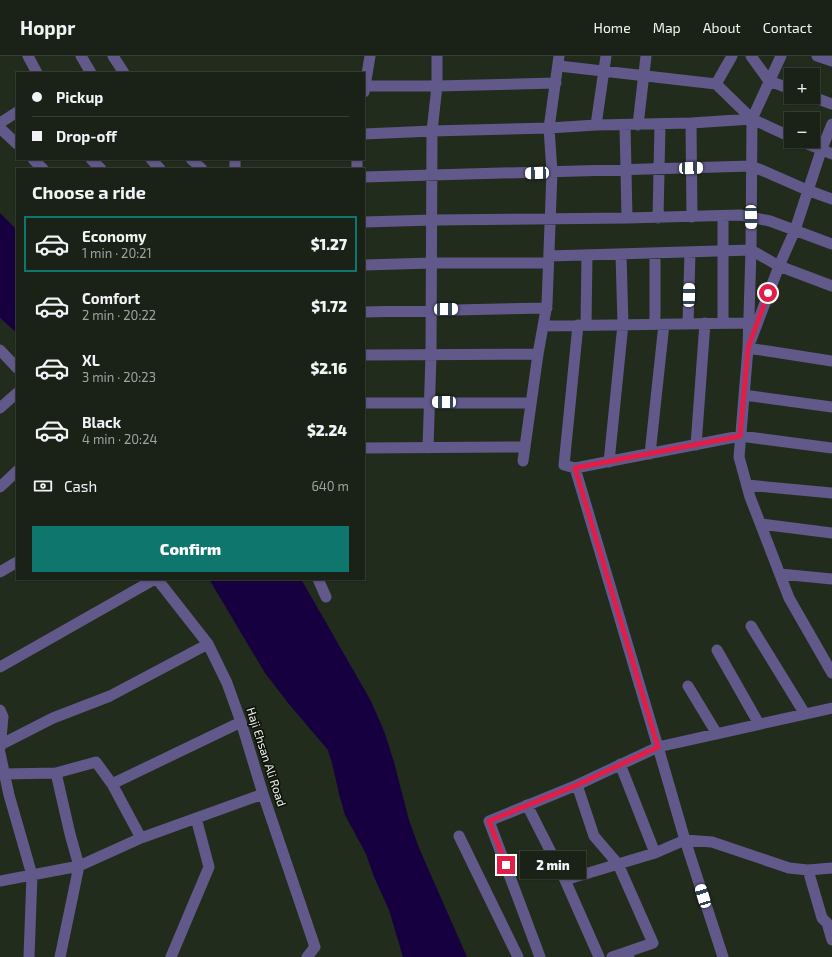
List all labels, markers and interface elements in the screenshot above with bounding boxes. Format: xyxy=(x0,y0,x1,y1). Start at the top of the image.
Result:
text: Hoppr xyxy=(20,16,75,39)
text: Home xyxy=(594,19,631,36)
text: Map xyxy=(653,19,681,36)
text: About xyxy=(703,19,741,36)
text: Contact xyxy=(763,19,812,36)
map controls xyxy=(784,68,820,148)
button: + xyxy=(784,68,820,104)
text: Pickup xyxy=(56,88,103,106)
button: − xyxy=(784,112,820,148)
text: Drop-off xyxy=(56,127,117,145)
car xyxy=(679,162,703,174)
car xyxy=(525,167,549,179)
text: Choose a ride xyxy=(32,181,146,203)
car xyxy=(745,205,757,229)
icon: car xyxy=(34,226,70,262)
text: Economy xyxy=(82,227,147,245)
text: $1.27 xyxy=(311,235,347,253)
text: 1 min · 20:21 xyxy=(82,245,152,261)
car xyxy=(683,283,695,307)
route start xyxy=(759,284,777,302)
icon: car xyxy=(34,288,70,324)
text: Comfort xyxy=(82,289,140,307)
text: $1.72 xyxy=(311,297,347,315)
car xyxy=(434,303,458,315)
text: 2 min · 20:22 xyxy=(82,307,156,323)
icon: car xyxy=(34,350,70,386)
text: XL xyxy=(82,351,100,369)
text: $2.16 xyxy=(310,359,347,377)
text: 3 min · 20:23 xyxy=(82,369,156,385)
car xyxy=(432,396,456,408)
icon: car xyxy=(34,412,70,448)
text: Black xyxy=(82,413,121,431)
text: $2.24 xyxy=(307,421,347,439)
text: 4 min · 20:24 xyxy=(82,431,157,447)
icon: cash xyxy=(32,475,54,497)
text: Cash xyxy=(64,477,97,495)
text: 640 m xyxy=(311,478,349,494)
button: Confirm xyxy=(32,526,349,572)
street label: Haji Ehsan Ali Road xyxy=(243,705,290,808)
callout: 2 min xyxy=(520,851,586,879)
route end xyxy=(497,856,515,874)
text: 2 min xyxy=(536,857,570,873)
car xyxy=(694,883,712,909)

